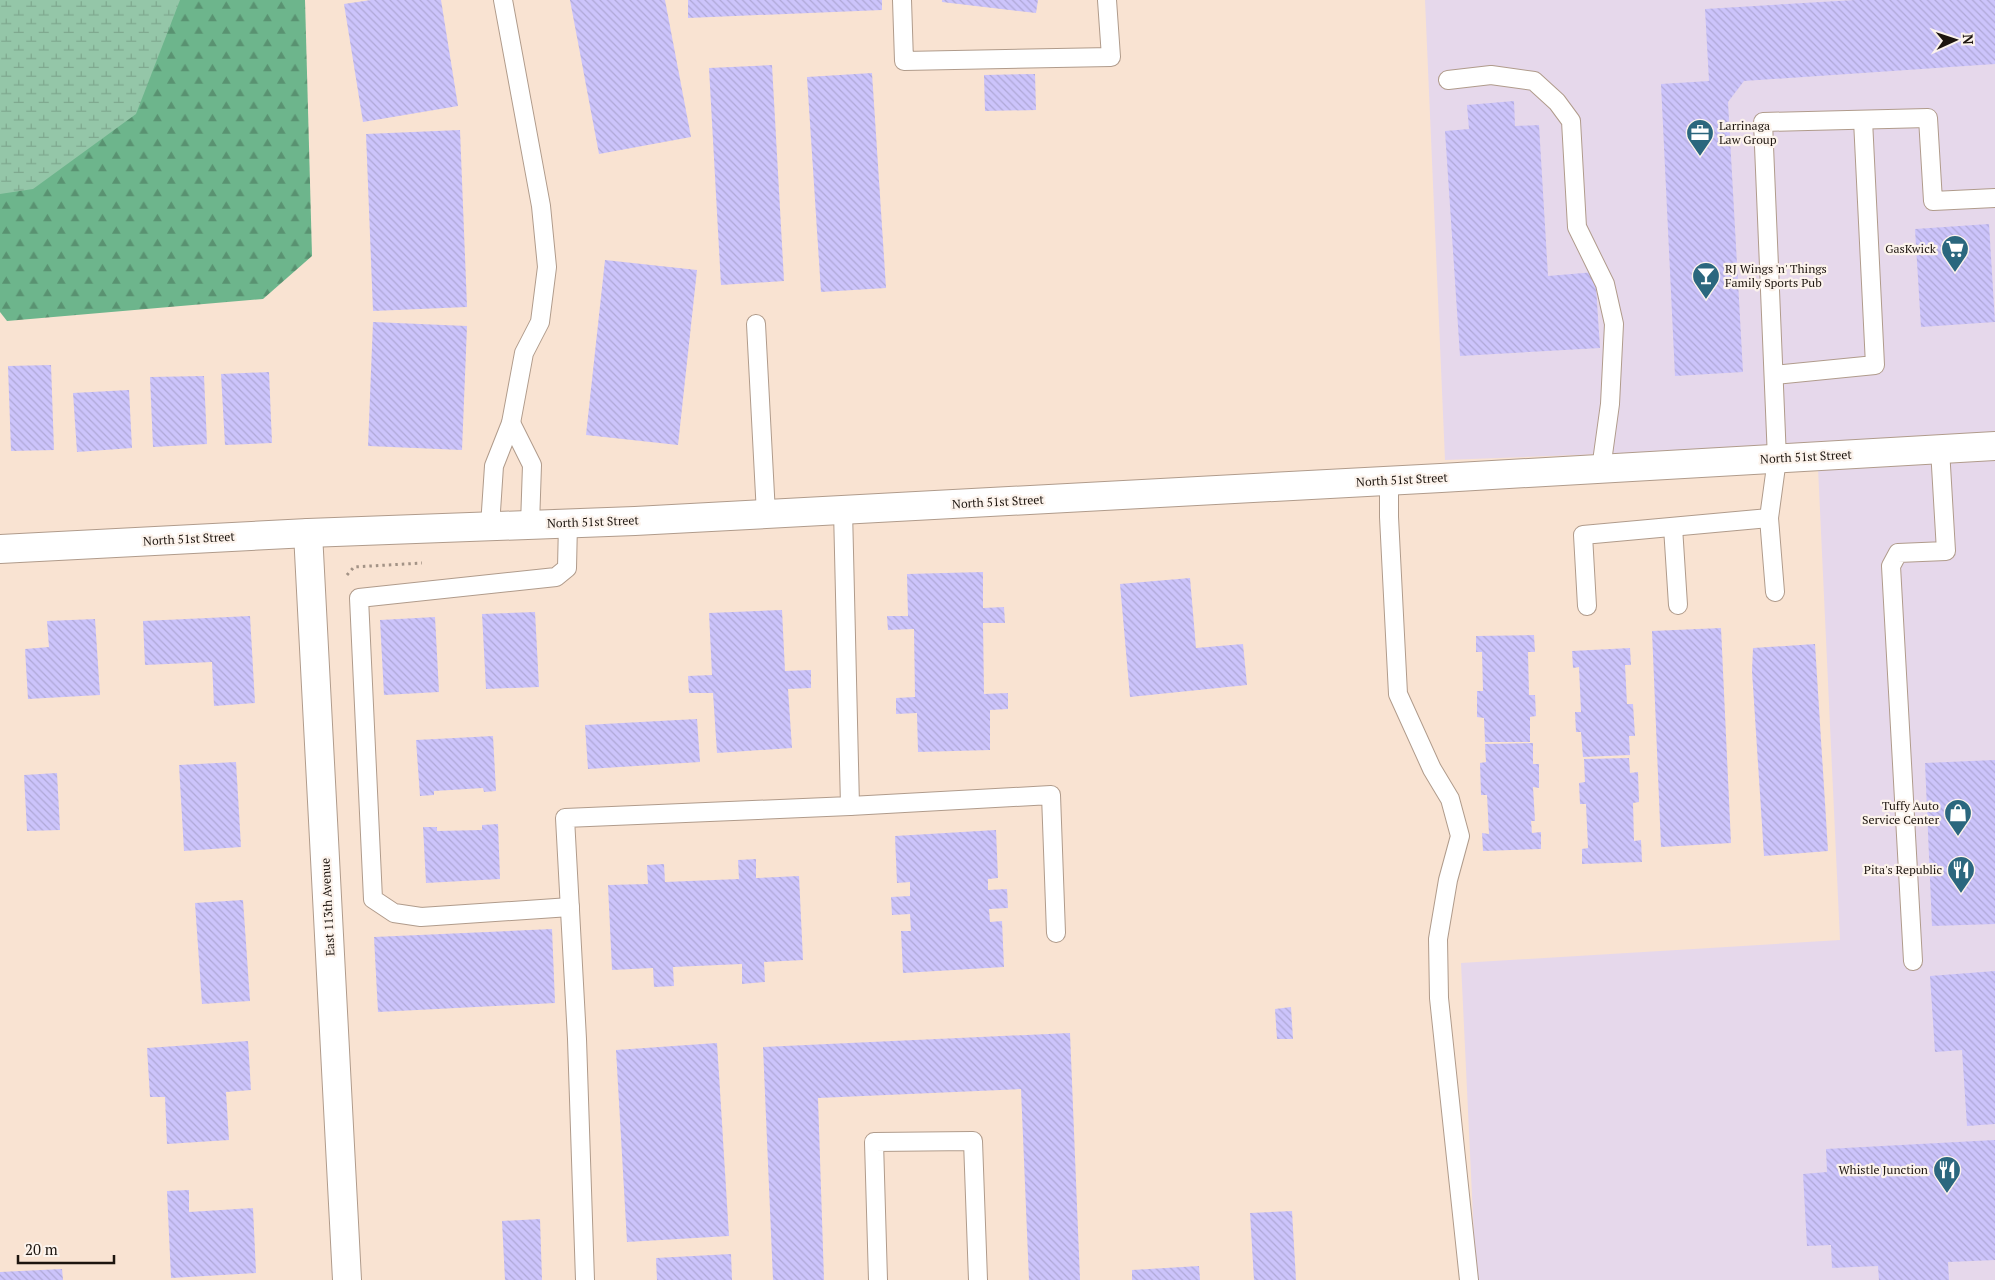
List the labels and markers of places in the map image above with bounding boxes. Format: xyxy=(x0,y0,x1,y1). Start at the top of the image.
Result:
office icon: Larrinaga Law Group xyxy=(1685,118,1715,157)
place label: Larrinaga Law Group xyxy=(1719,118,1777,147)
supermarket icon: GasKwick xyxy=(1940,234,1970,273)
place label: GasKwick xyxy=(1885,241,1937,256)
bar icon: RJ Wings 'n' Things Family Sports Pub xyxy=(1691,261,1721,300)
place label: RJ Wings 'n' Things Family Sports Pub xyxy=(1725,261,1827,290)
place label: Tuffy Auto Service Center xyxy=(1862,798,1939,827)
shop icon: Tuffy Auto Service Center xyxy=(1943,798,1973,837)
restaurant icon: Pita's Republic xyxy=(1946,855,1976,894)
place label: Pita's Republic xyxy=(1864,862,1942,877)
restaurant icon: Whistle Junction xyxy=(1932,1155,1962,1194)
place label: Whistle Junction xyxy=(1838,1162,1928,1177)

